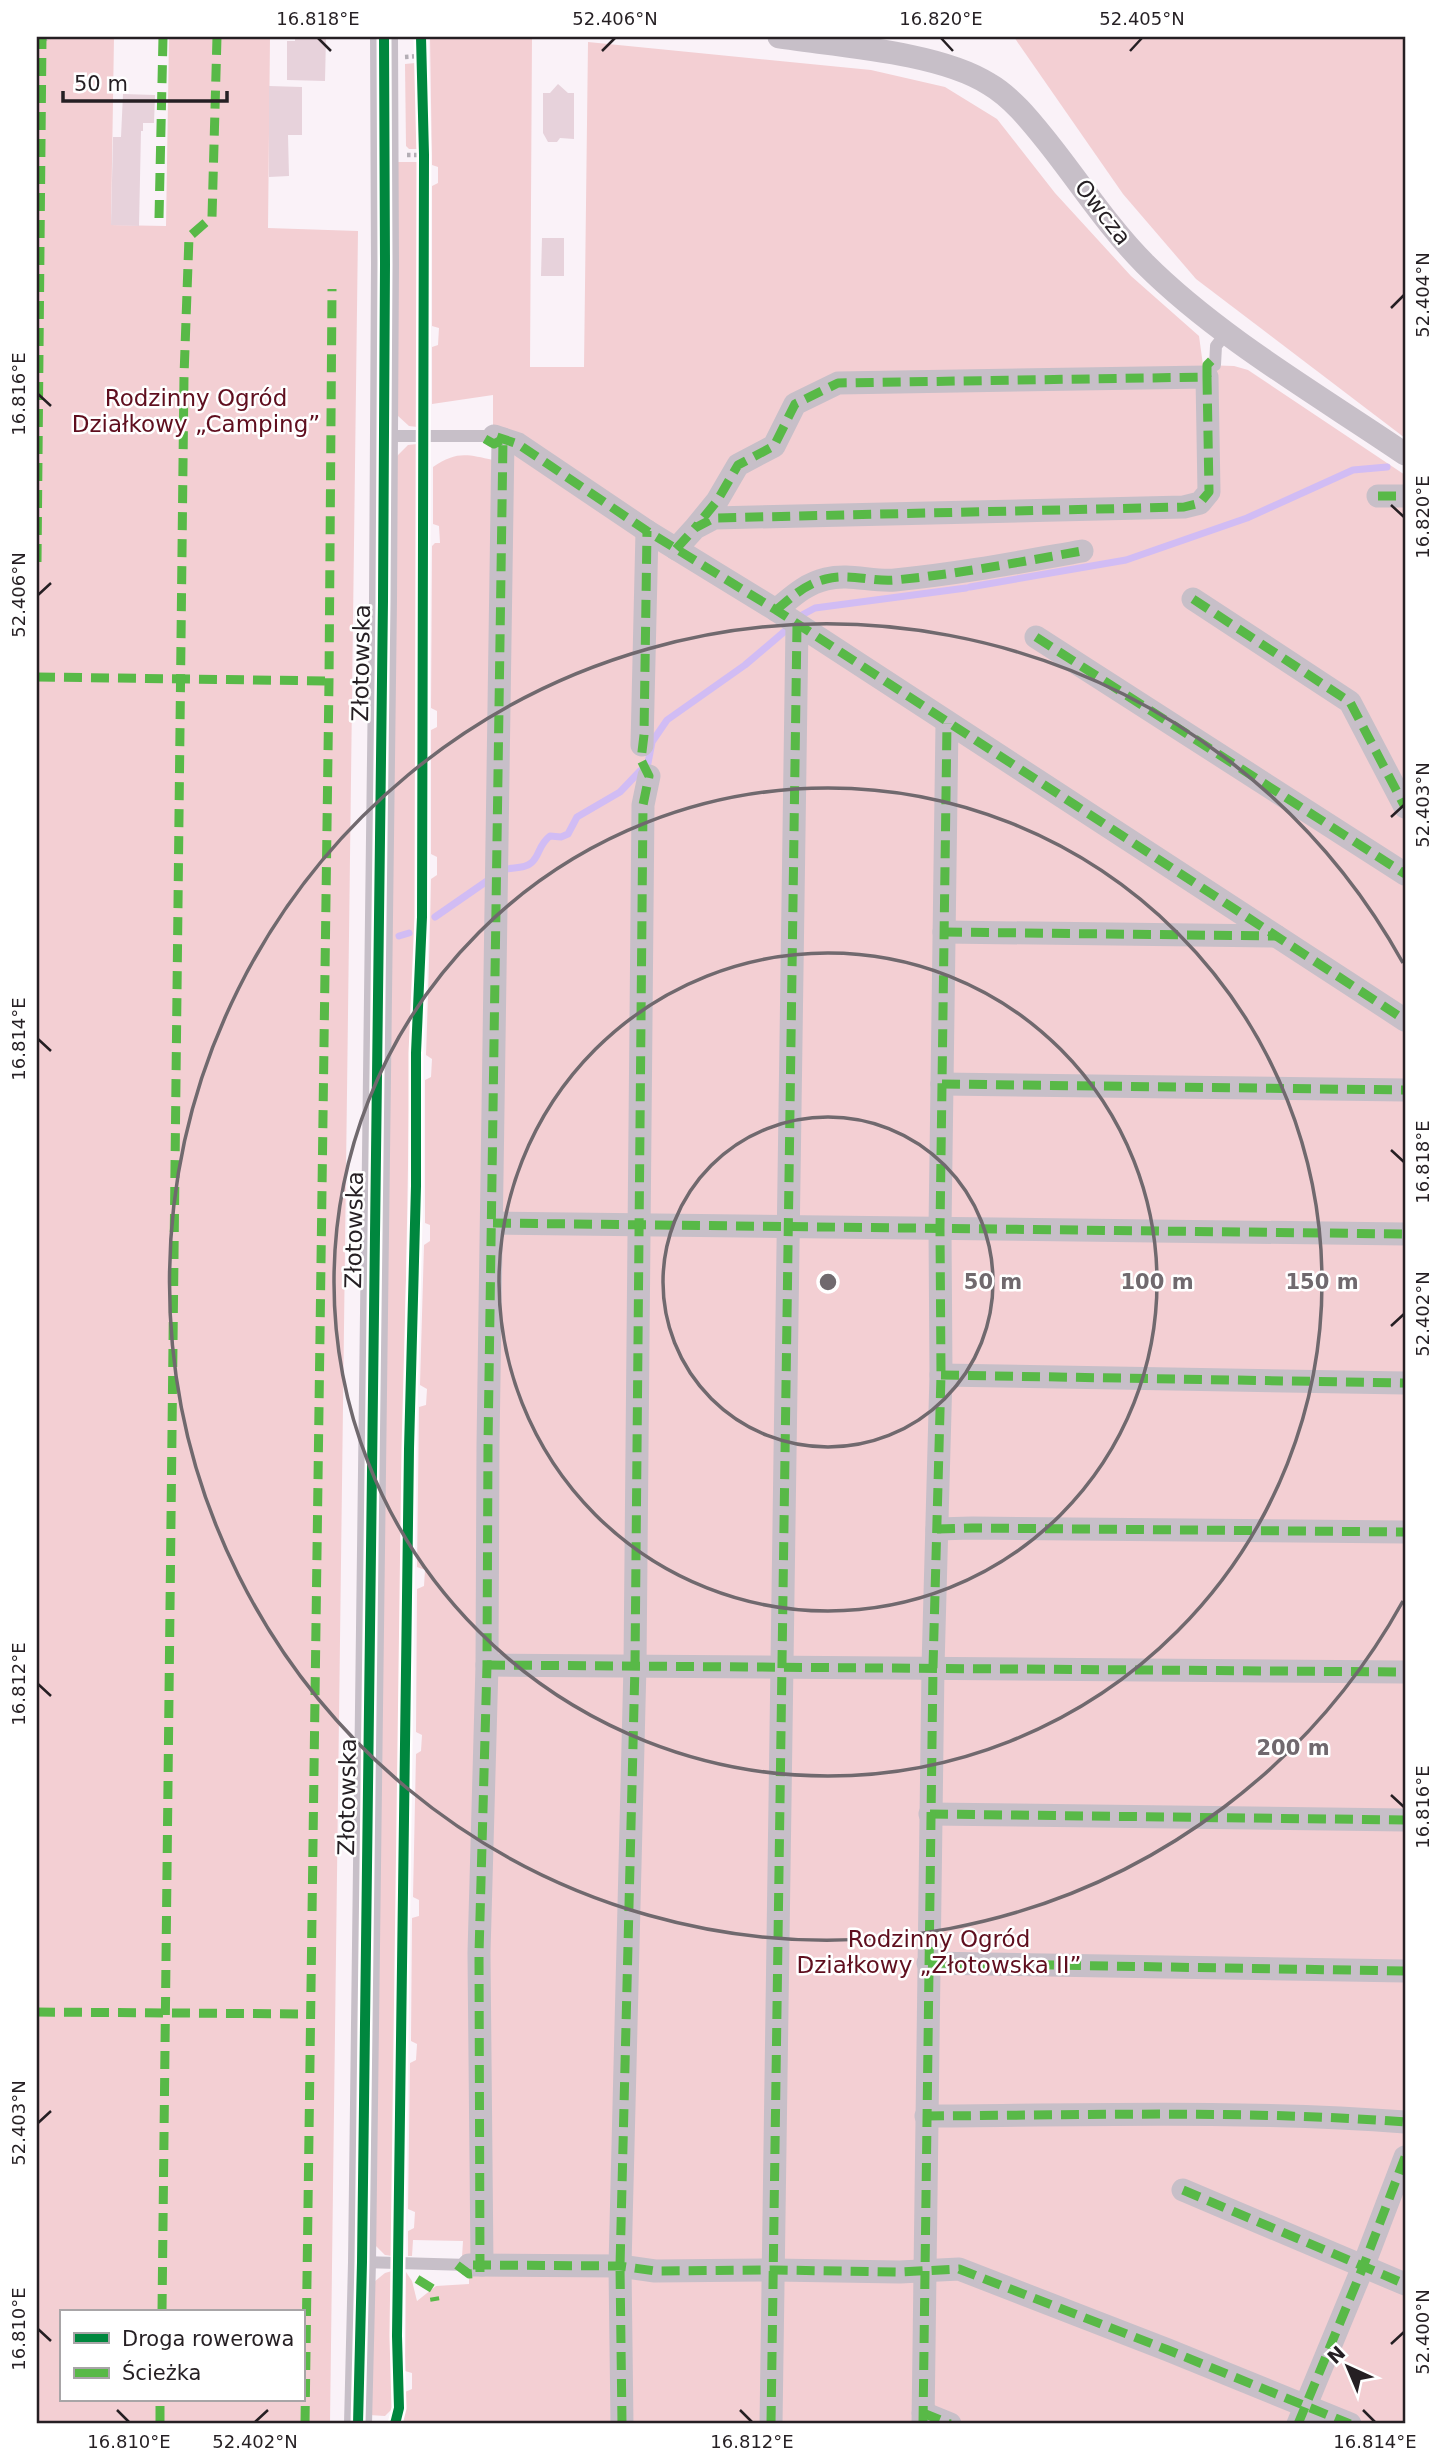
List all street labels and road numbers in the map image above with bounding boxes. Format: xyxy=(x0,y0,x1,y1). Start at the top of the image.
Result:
street label: Owcza xyxy=(1069,174,1137,250)
street label: Złotowska xyxy=(347,604,375,722)
street label: Złotowska xyxy=(340,1171,368,1289)
street label: Złotowska xyxy=(333,1738,361,1856)

